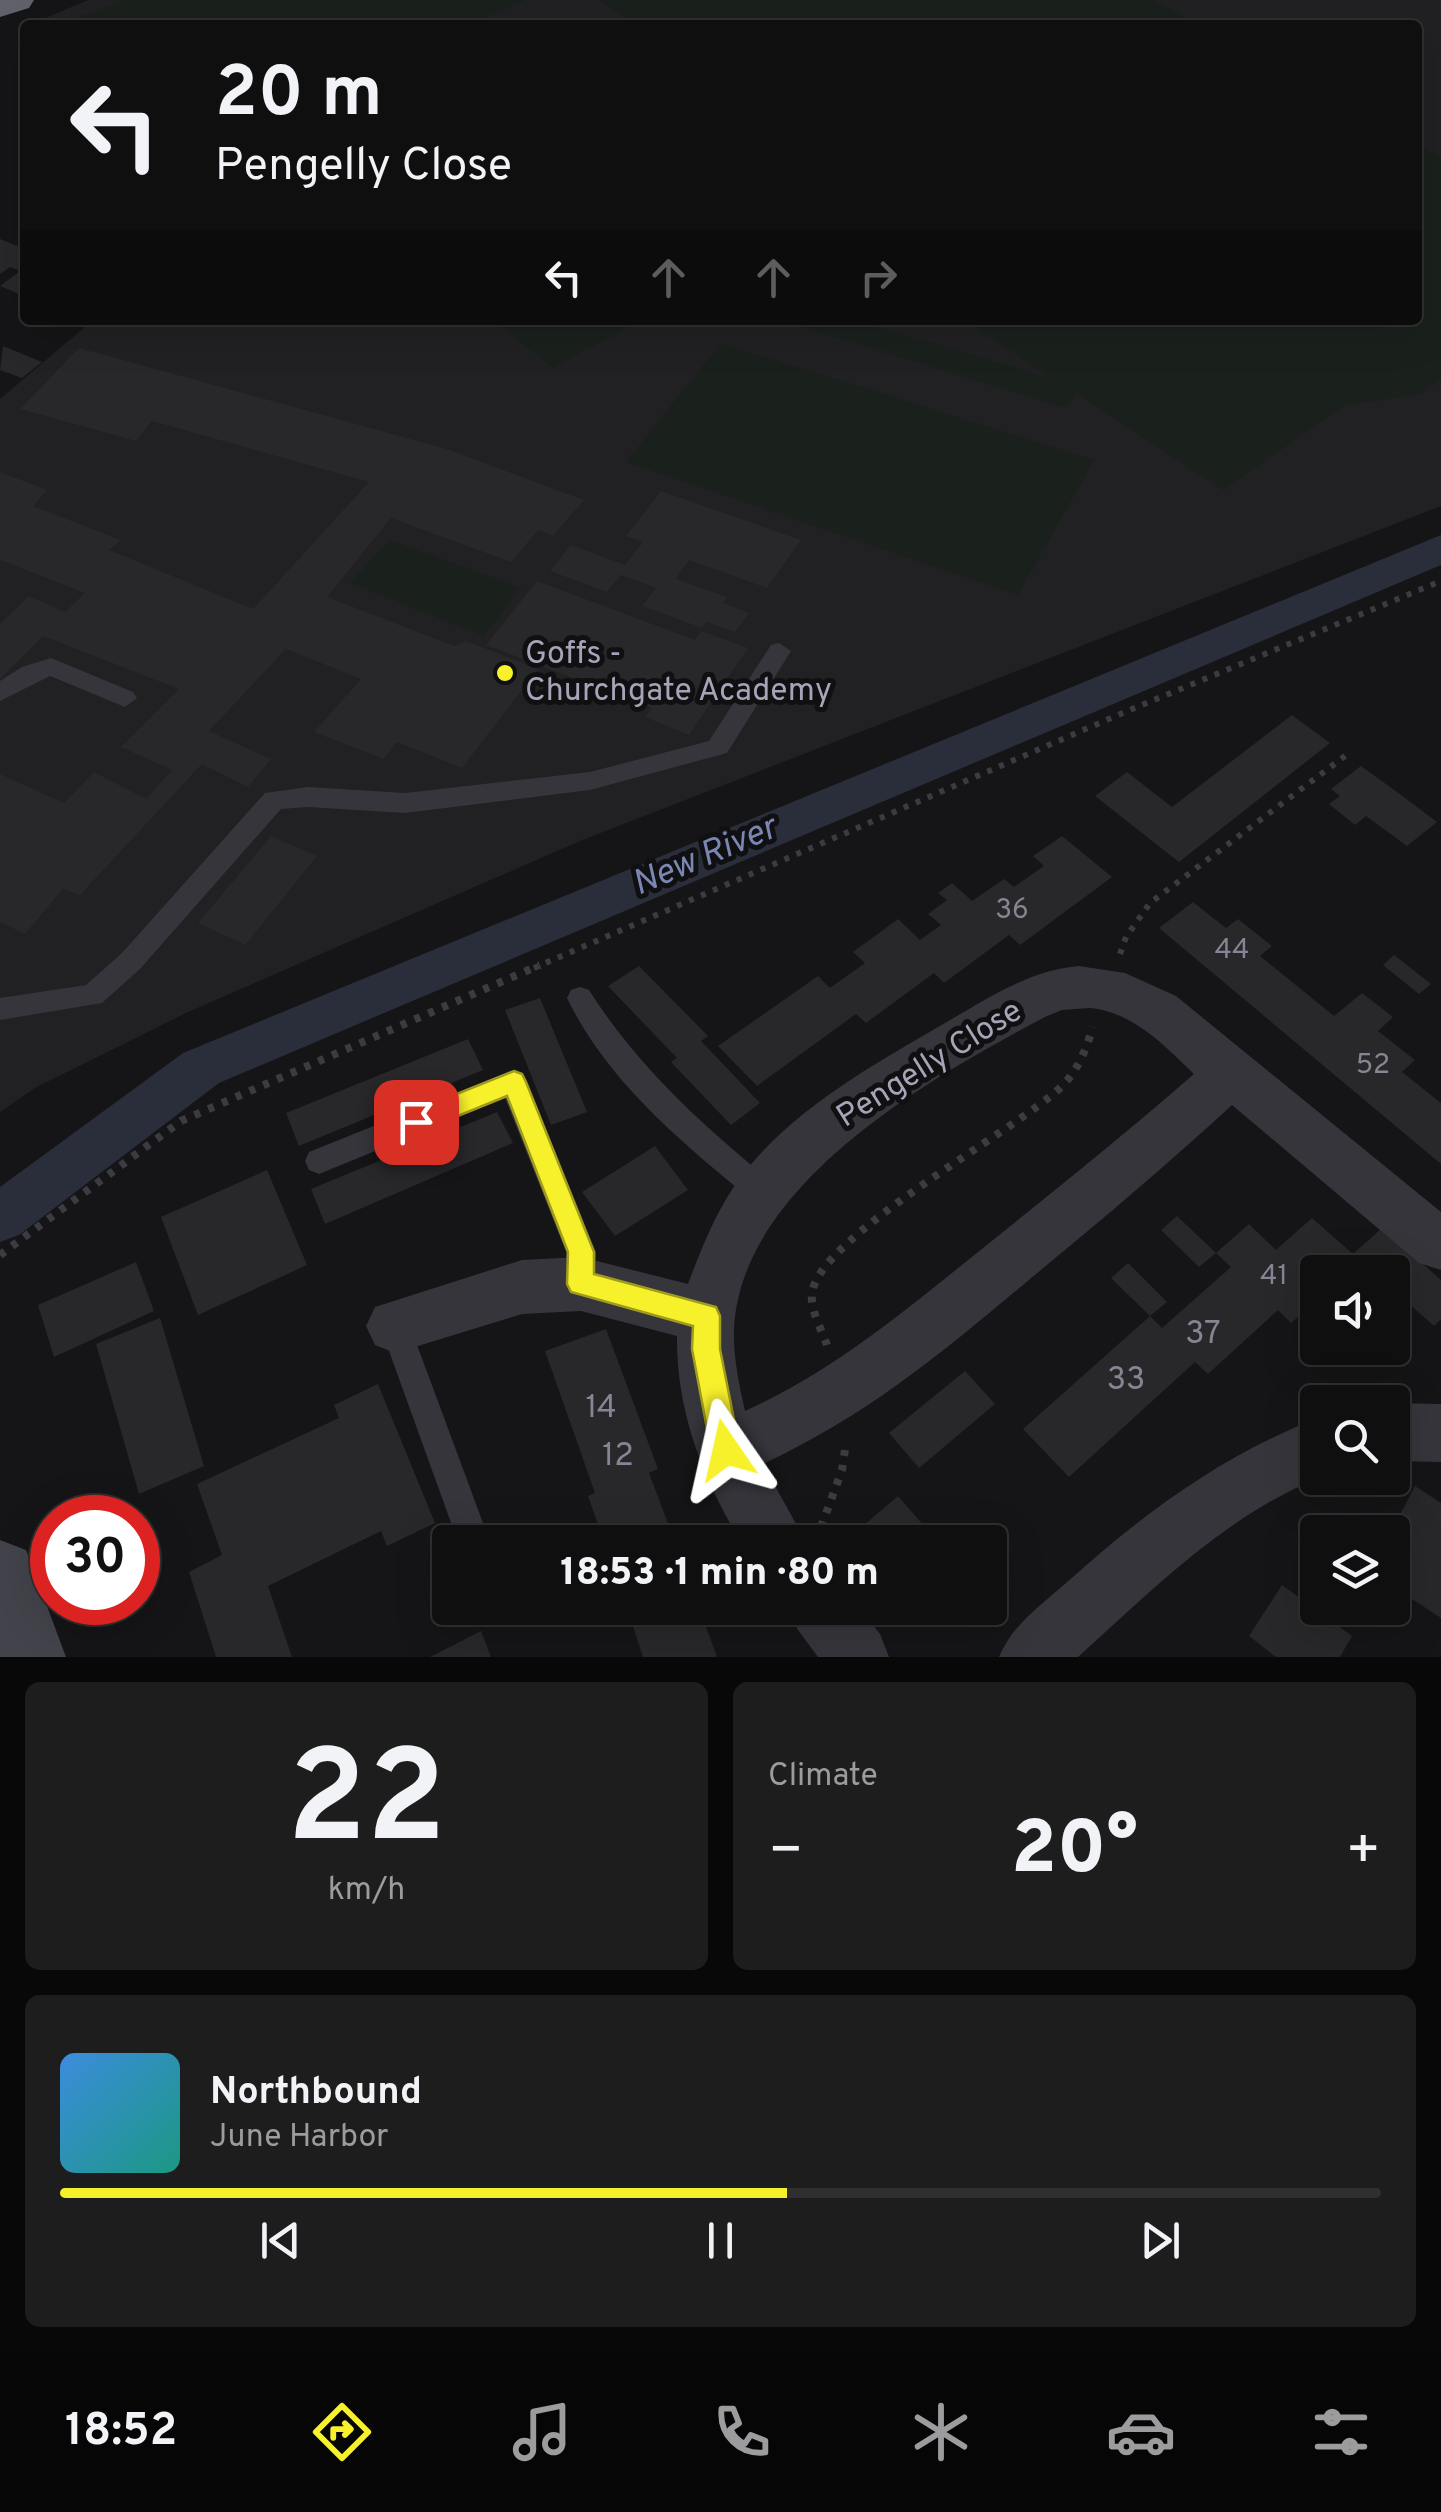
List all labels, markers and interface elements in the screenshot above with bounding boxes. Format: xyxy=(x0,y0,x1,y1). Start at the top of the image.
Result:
text: 20 m xyxy=(215,52,383,141)
icon: left xyxy=(50,60,180,190)
text: Pengelly Close xyxy=(215,139,512,196)
icon: left xyxy=(536,250,591,305)
icon: ahead xyxy=(641,250,696,305)
icon: ahead xyxy=(746,250,801,305)
icon: right xyxy=(851,250,906,305)
place label: Goffs - Churchgate Academy xyxy=(525,635,832,712)
marker: Goffs - Churchgate Academy xyxy=(494,662,516,684)
water label: New River xyxy=(626,806,786,907)
house number: 36 xyxy=(995,893,1029,929)
house number: 44 xyxy=(1215,933,1249,969)
street label: Pengelly Close xyxy=(830,992,1030,1138)
house number: 52 xyxy=(1356,1048,1390,1084)
pin xyxy=(374,1080,459,1165)
icon: arrive xyxy=(389,1095,444,1150)
map controls xyxy=(1300,1255,1410,1625)
button: sound xyxy=(1300,1255,1410,1365)
house number: 41 xyxy=(1260,1259,1288,1295)
house number: 37 xyxy=(1185,1315,1221,1355)
house number: 33 xyxy=(1107,1361,1145,1401)
button: search xyxy=(1300,1385,1410,1495)
house number: 14 xyxy=(585,1389,617,1429)
position arrow xyxy=(674,1398,778,1502)
house number: 12 xyxy=(602,1437,634,1477)
speed limit sign: 30 xyxy=(30,1495,160,1625)
button: layers xyxy=(1300,1515,1410,1625)
text: 18:53 · 1 min · 80 m xyxy=(560,1550,879,1599)
text: 22 xyxy=(287,1723,446,1888)
text: Climate xyxy=(768,1757,878,1797)
text: 20° xyxy=(1011,1805,1138,1900)
text: − xyxy=(768,1818,803,1888)
text: + xyxy=(1346,1818,1381,1888)
text: km/h xyxy=(328,1871,405,1911)
text: Northbound xyxy=(210,2069,422,2118)
text: June Harbor xyxy=(210,2118,389,2158)
icon: previous xyxy=(253,2213,308,2268)
icon: pause xyxy=(693,2213,748,2268)
icon: next xyxy=(1133,2213,1188,2268)
icon: directions xyxy=(307,2397,377,2467)
icon: music xyxy=(507,2397,577,2467)
icon: phone xyxy=(707,2397,777,2467)
icon: climate xyxy=(906,2397,976,2467)
icon: car xyxy=(1106,2397,1176,2467)
icon: filters xyxy=(1306,2397,1376,2467)
text: 18:52 xyxy=(65,2404,177,2461)

